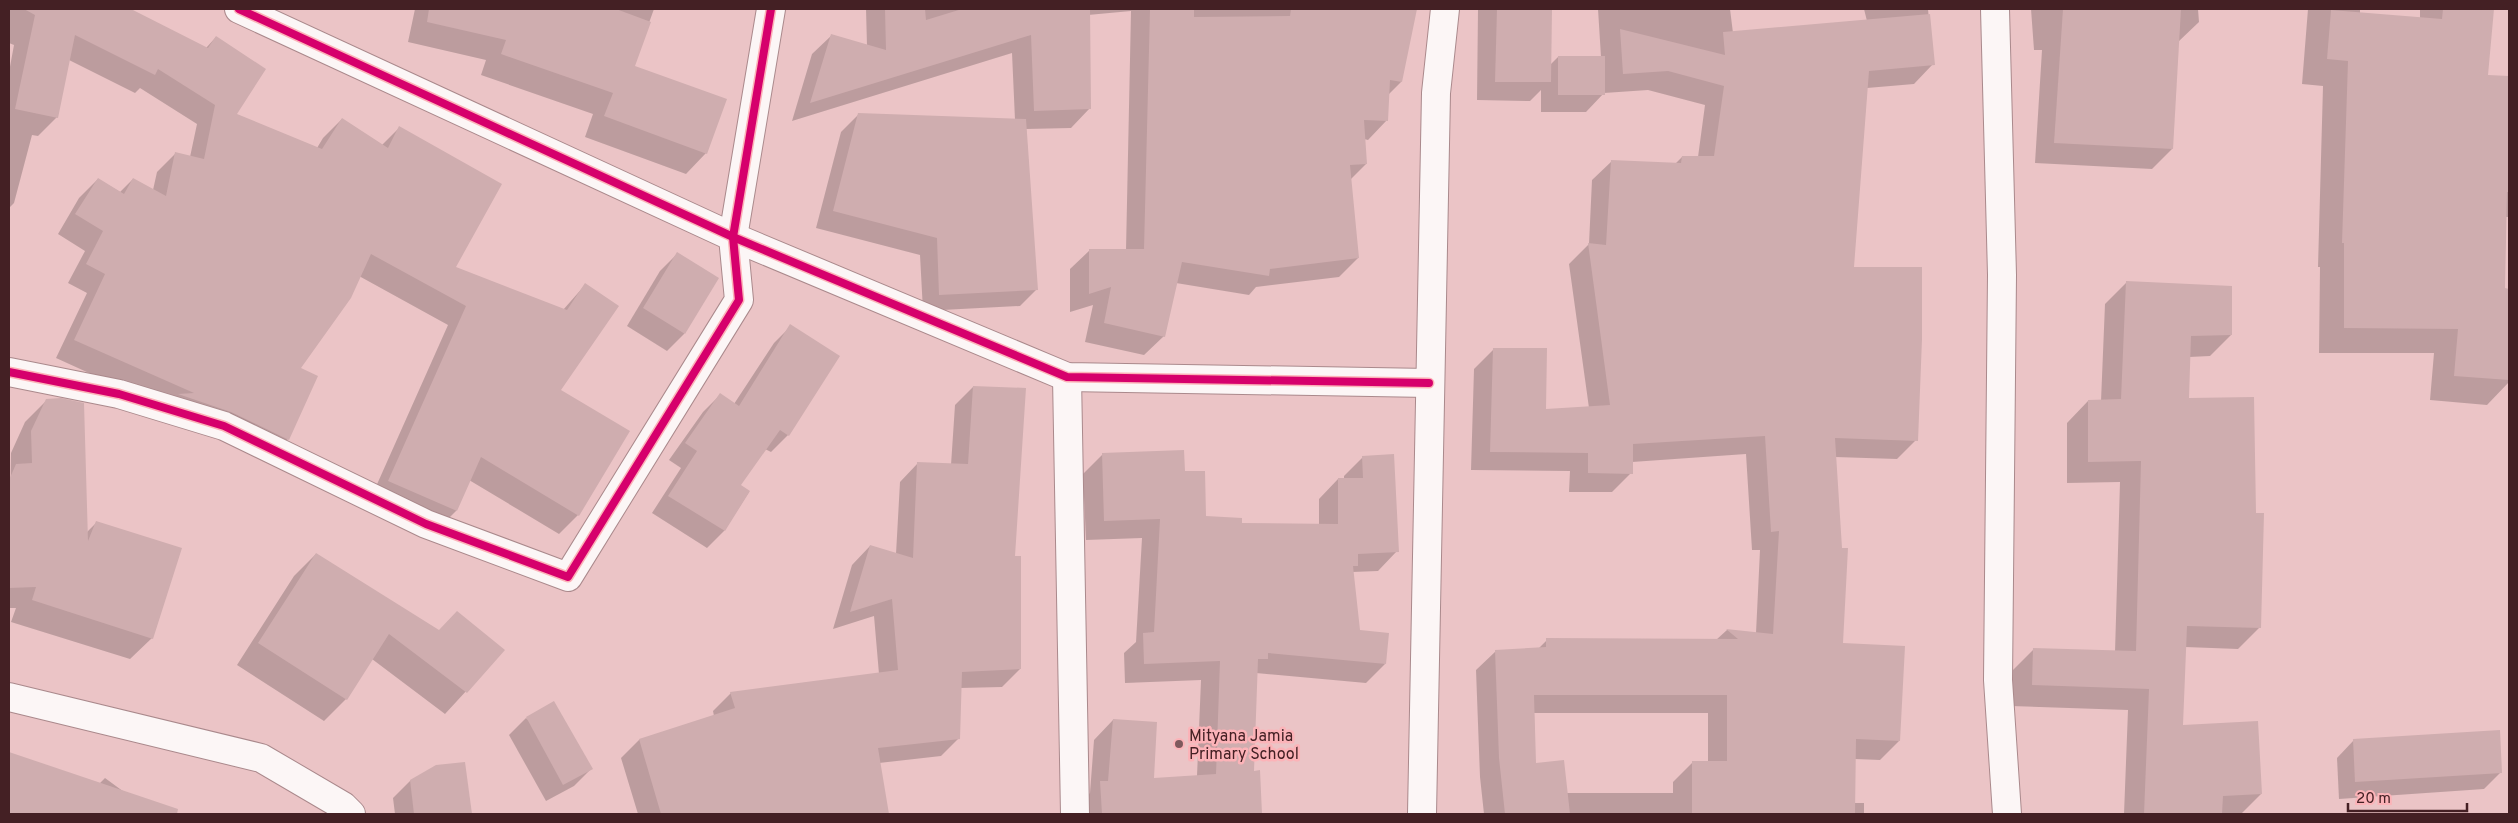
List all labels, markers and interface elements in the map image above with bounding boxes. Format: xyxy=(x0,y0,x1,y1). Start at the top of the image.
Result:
place label: Mityana Jamia Primary School xyxy=(1189,727,1299,765)
marker: Mityana Jamia Primary School xyxy=(1173,738,1185,750)
scale bar xyxy=(2348,780,2467,812)
text: 20 m xyxy=(2356,790,2391,809)

